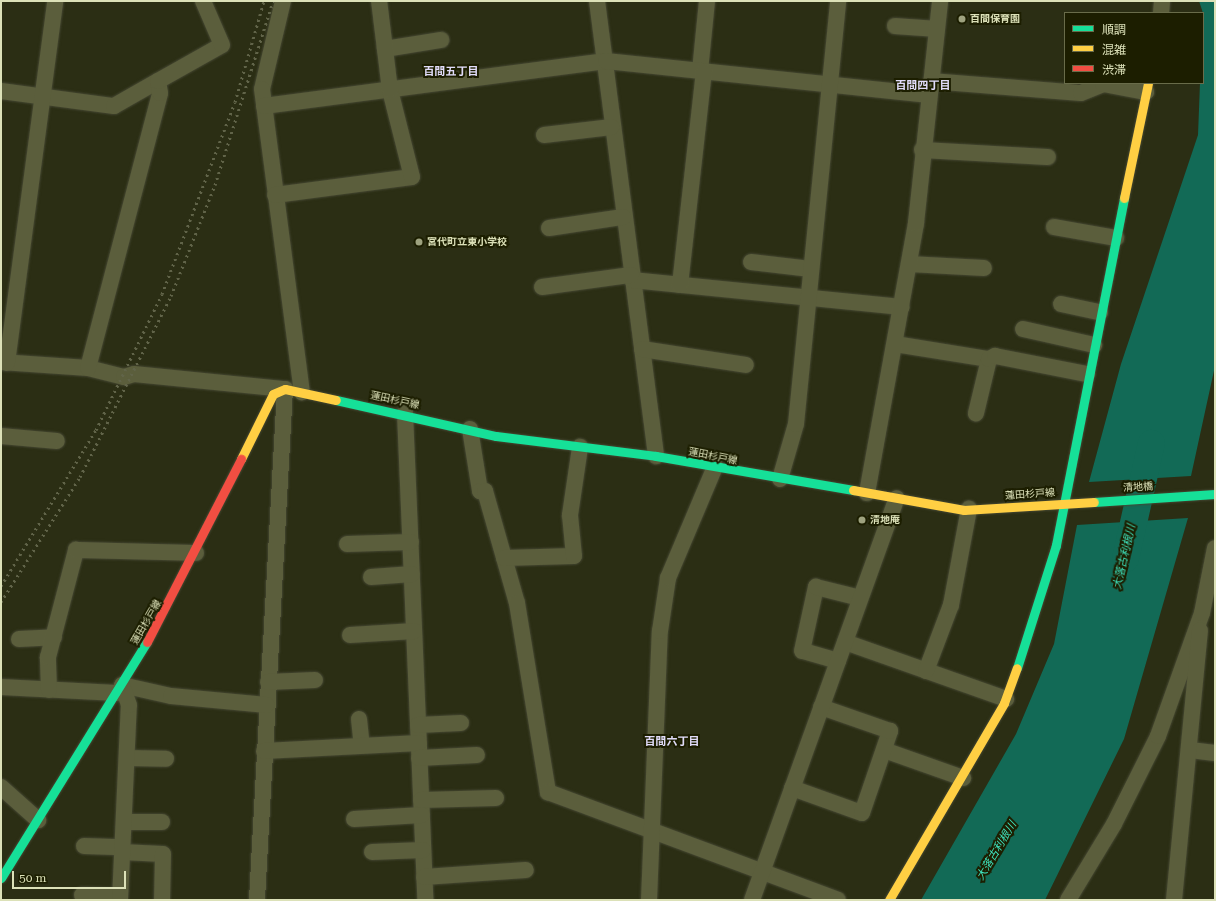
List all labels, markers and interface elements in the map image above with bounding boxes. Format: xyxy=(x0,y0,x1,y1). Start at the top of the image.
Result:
legend xyxy=(1064,12,1204,84)
place label: 百間保育園 xyxy=(970,13,1020,25)
marker: 百間保育園 xyxy=(957,14,967,24)
text: 順調 xyxy=(1102,23,1126,37)
text: 混雑 xyxy=(1102,43,1126,57)
text: 渋滞 xyxy=(1102,63,1126,77)
district label: 百間五丁目 xyxy=(424,65,478,79)
district label: 百間四丁目 xyxy=(896,79,950,93)
place label: 宮代町立東小学校 xyxy=(427,236,507,248)
marker: 宮代町立東小学校 xyxy=(414,237,424,247)
street label: 蓮田杉戸線 xyxy=(369,389,421,411)
street label: 蓮田杉戸線 xyxy=(687,445,739,467)
street label: 清地橋 xyxy=(1123,480,1153,494)
street label: 蓮田杉戸線 xyxy=(1005,486,1055,502)
place label: 清地庵 xyxy=(870,514,900,526)
marker: 清地庵 xyxy=(857,515,867,525)
water label: 大落古利根川 xyxy=(1111,523,1139,591)
street label: 蓮田杉戸線 xyxy=(128,597,164,647)
district label: 百間六丁目 xyxy=(645,735,699,749)
water label: 大落古利根川 xyxy=(974,819,1020,883)
scale bar xyxy=(14,863,128,889)
text: 50 m xyxy=(19,871,46,885)

